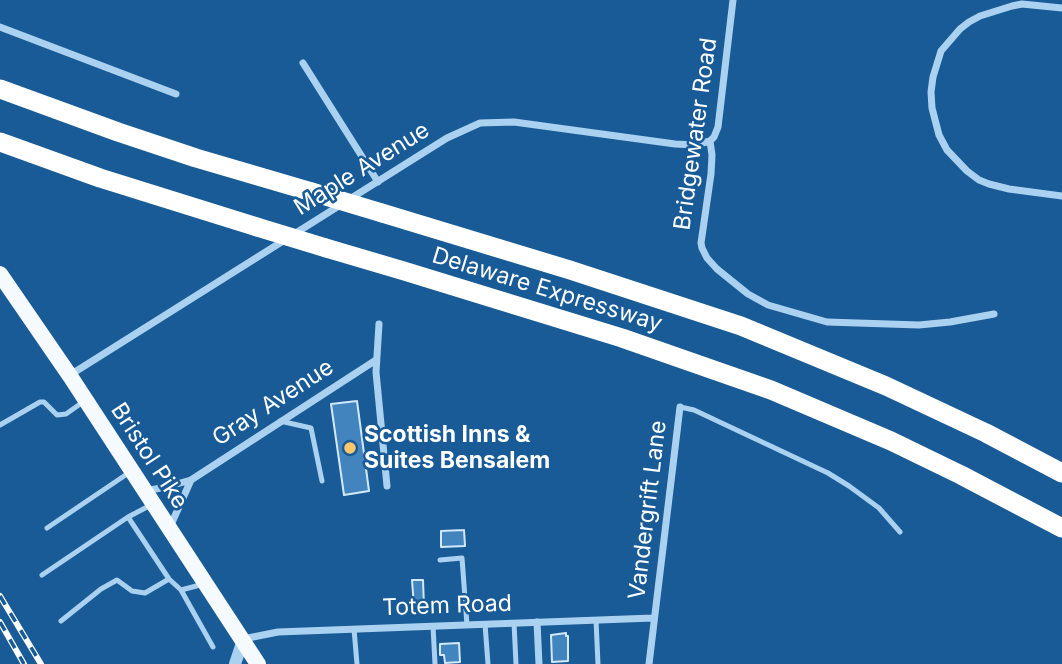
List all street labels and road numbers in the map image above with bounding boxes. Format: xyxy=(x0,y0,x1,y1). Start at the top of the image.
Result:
street label: Bridgewater Road xyxy=(669,36,723,232)
street label: Maple Avenue xyxy=(289,116,435,222)
street label: Delaware Expressway xyxy=(429,242,665,338)
street label: Gray Avenue xyxy=(207,354,339,452)
street label: Bristol Pike xyxy=(105,398,193,514)
street label: Vandergrift Lane xyxy=(623,419,673,601)
street label: Totem Road xyxy=(382,590,512,622)

